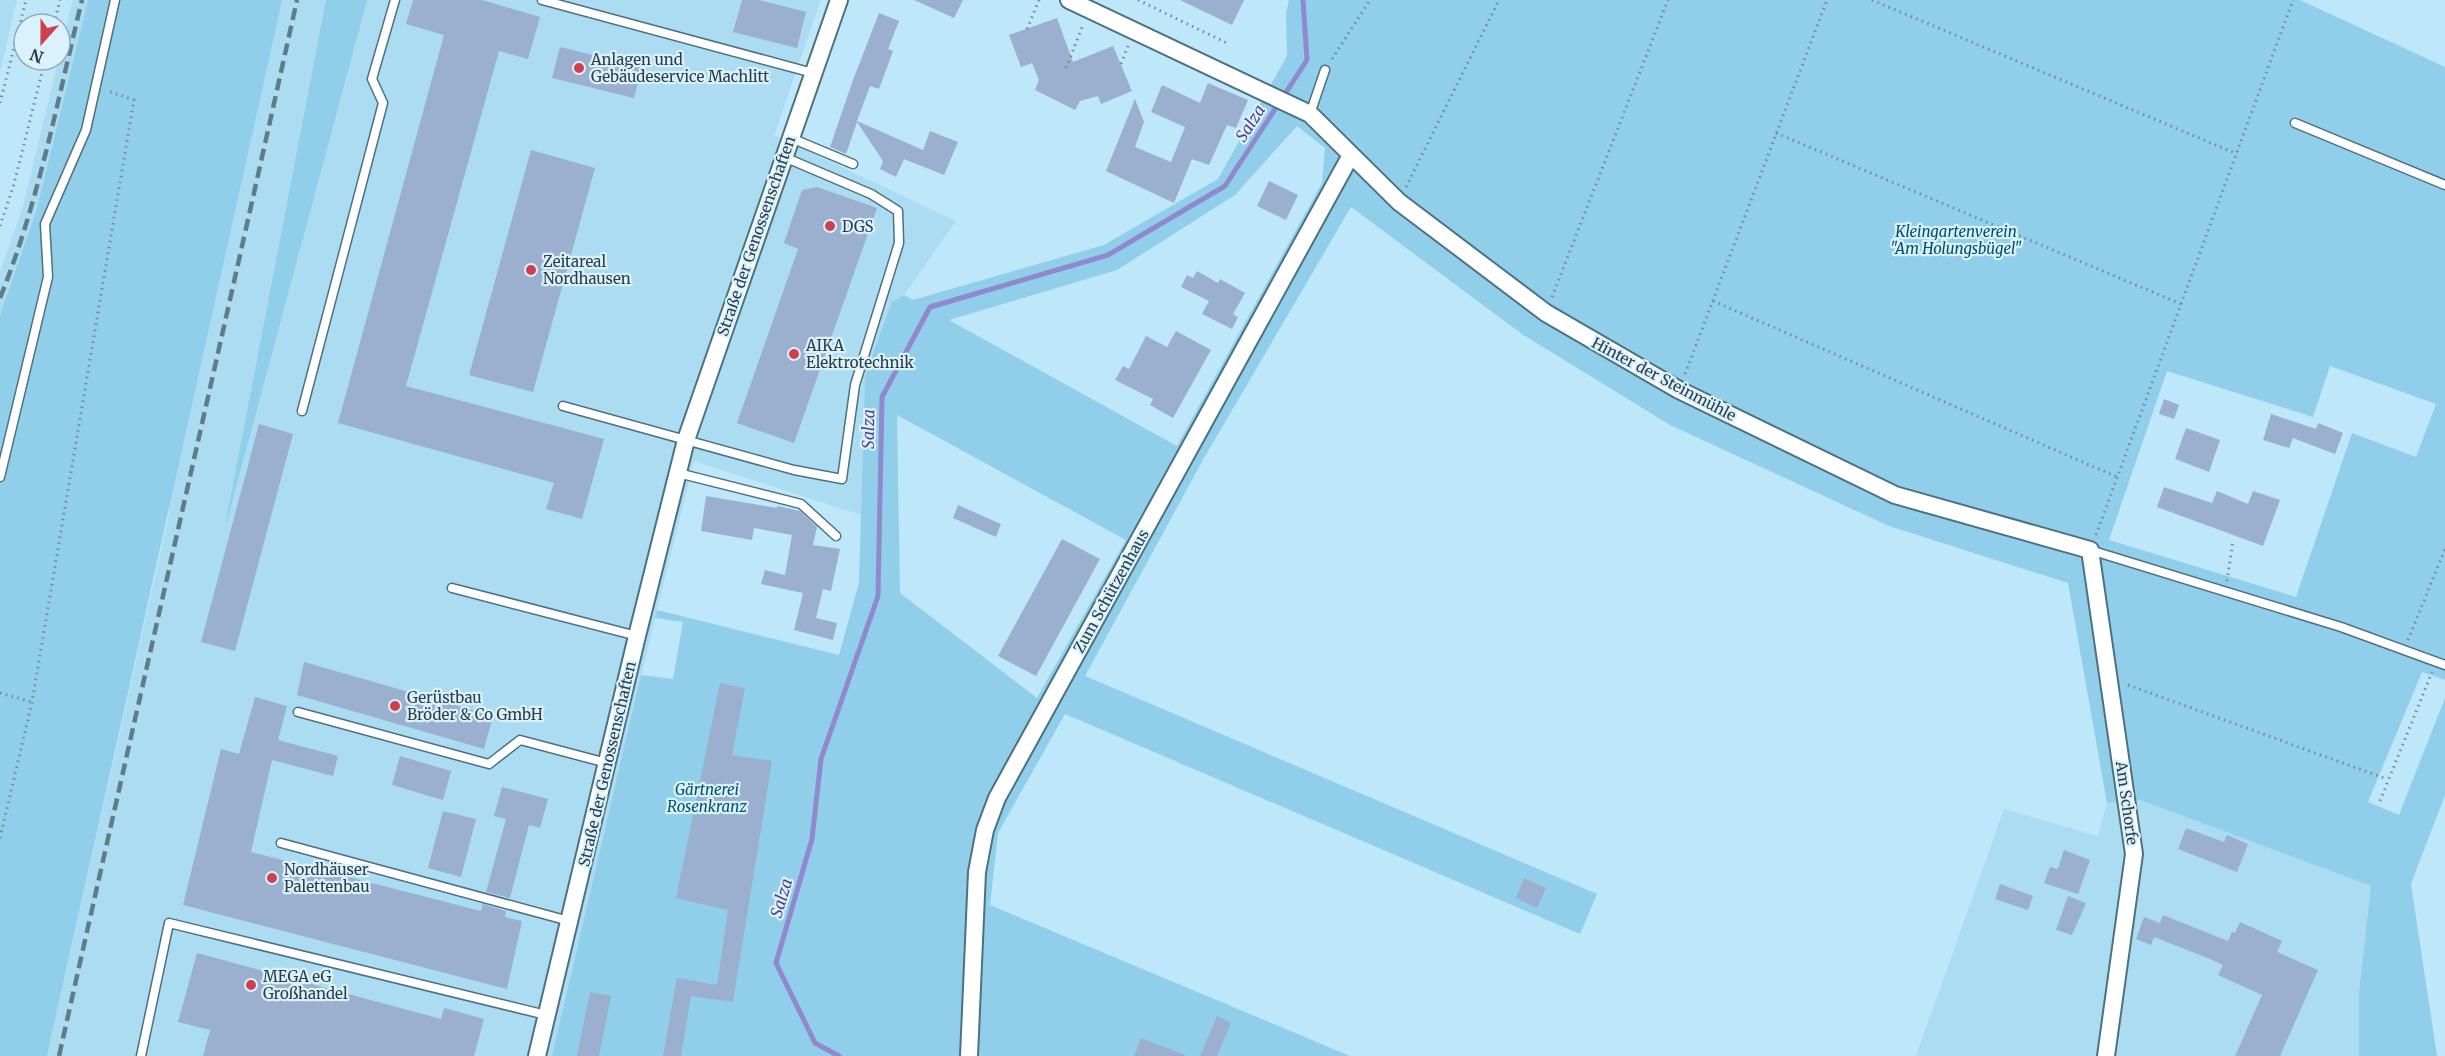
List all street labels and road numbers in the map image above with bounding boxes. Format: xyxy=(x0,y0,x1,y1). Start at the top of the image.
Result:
street label: Straße der Genossenschaften xyxy=(713,134,799,338)
street label: Hinter der Steinmühle xyxy=(1589,333,1739,425)
street label: Zum Schützenhaus xyxy=(1069,526,1153,656)
street label: Straße der Genossenschaften xyxy=(574,659,640,869)
street label: Am Schorfe xyxy=(2112,759,2142,846)

